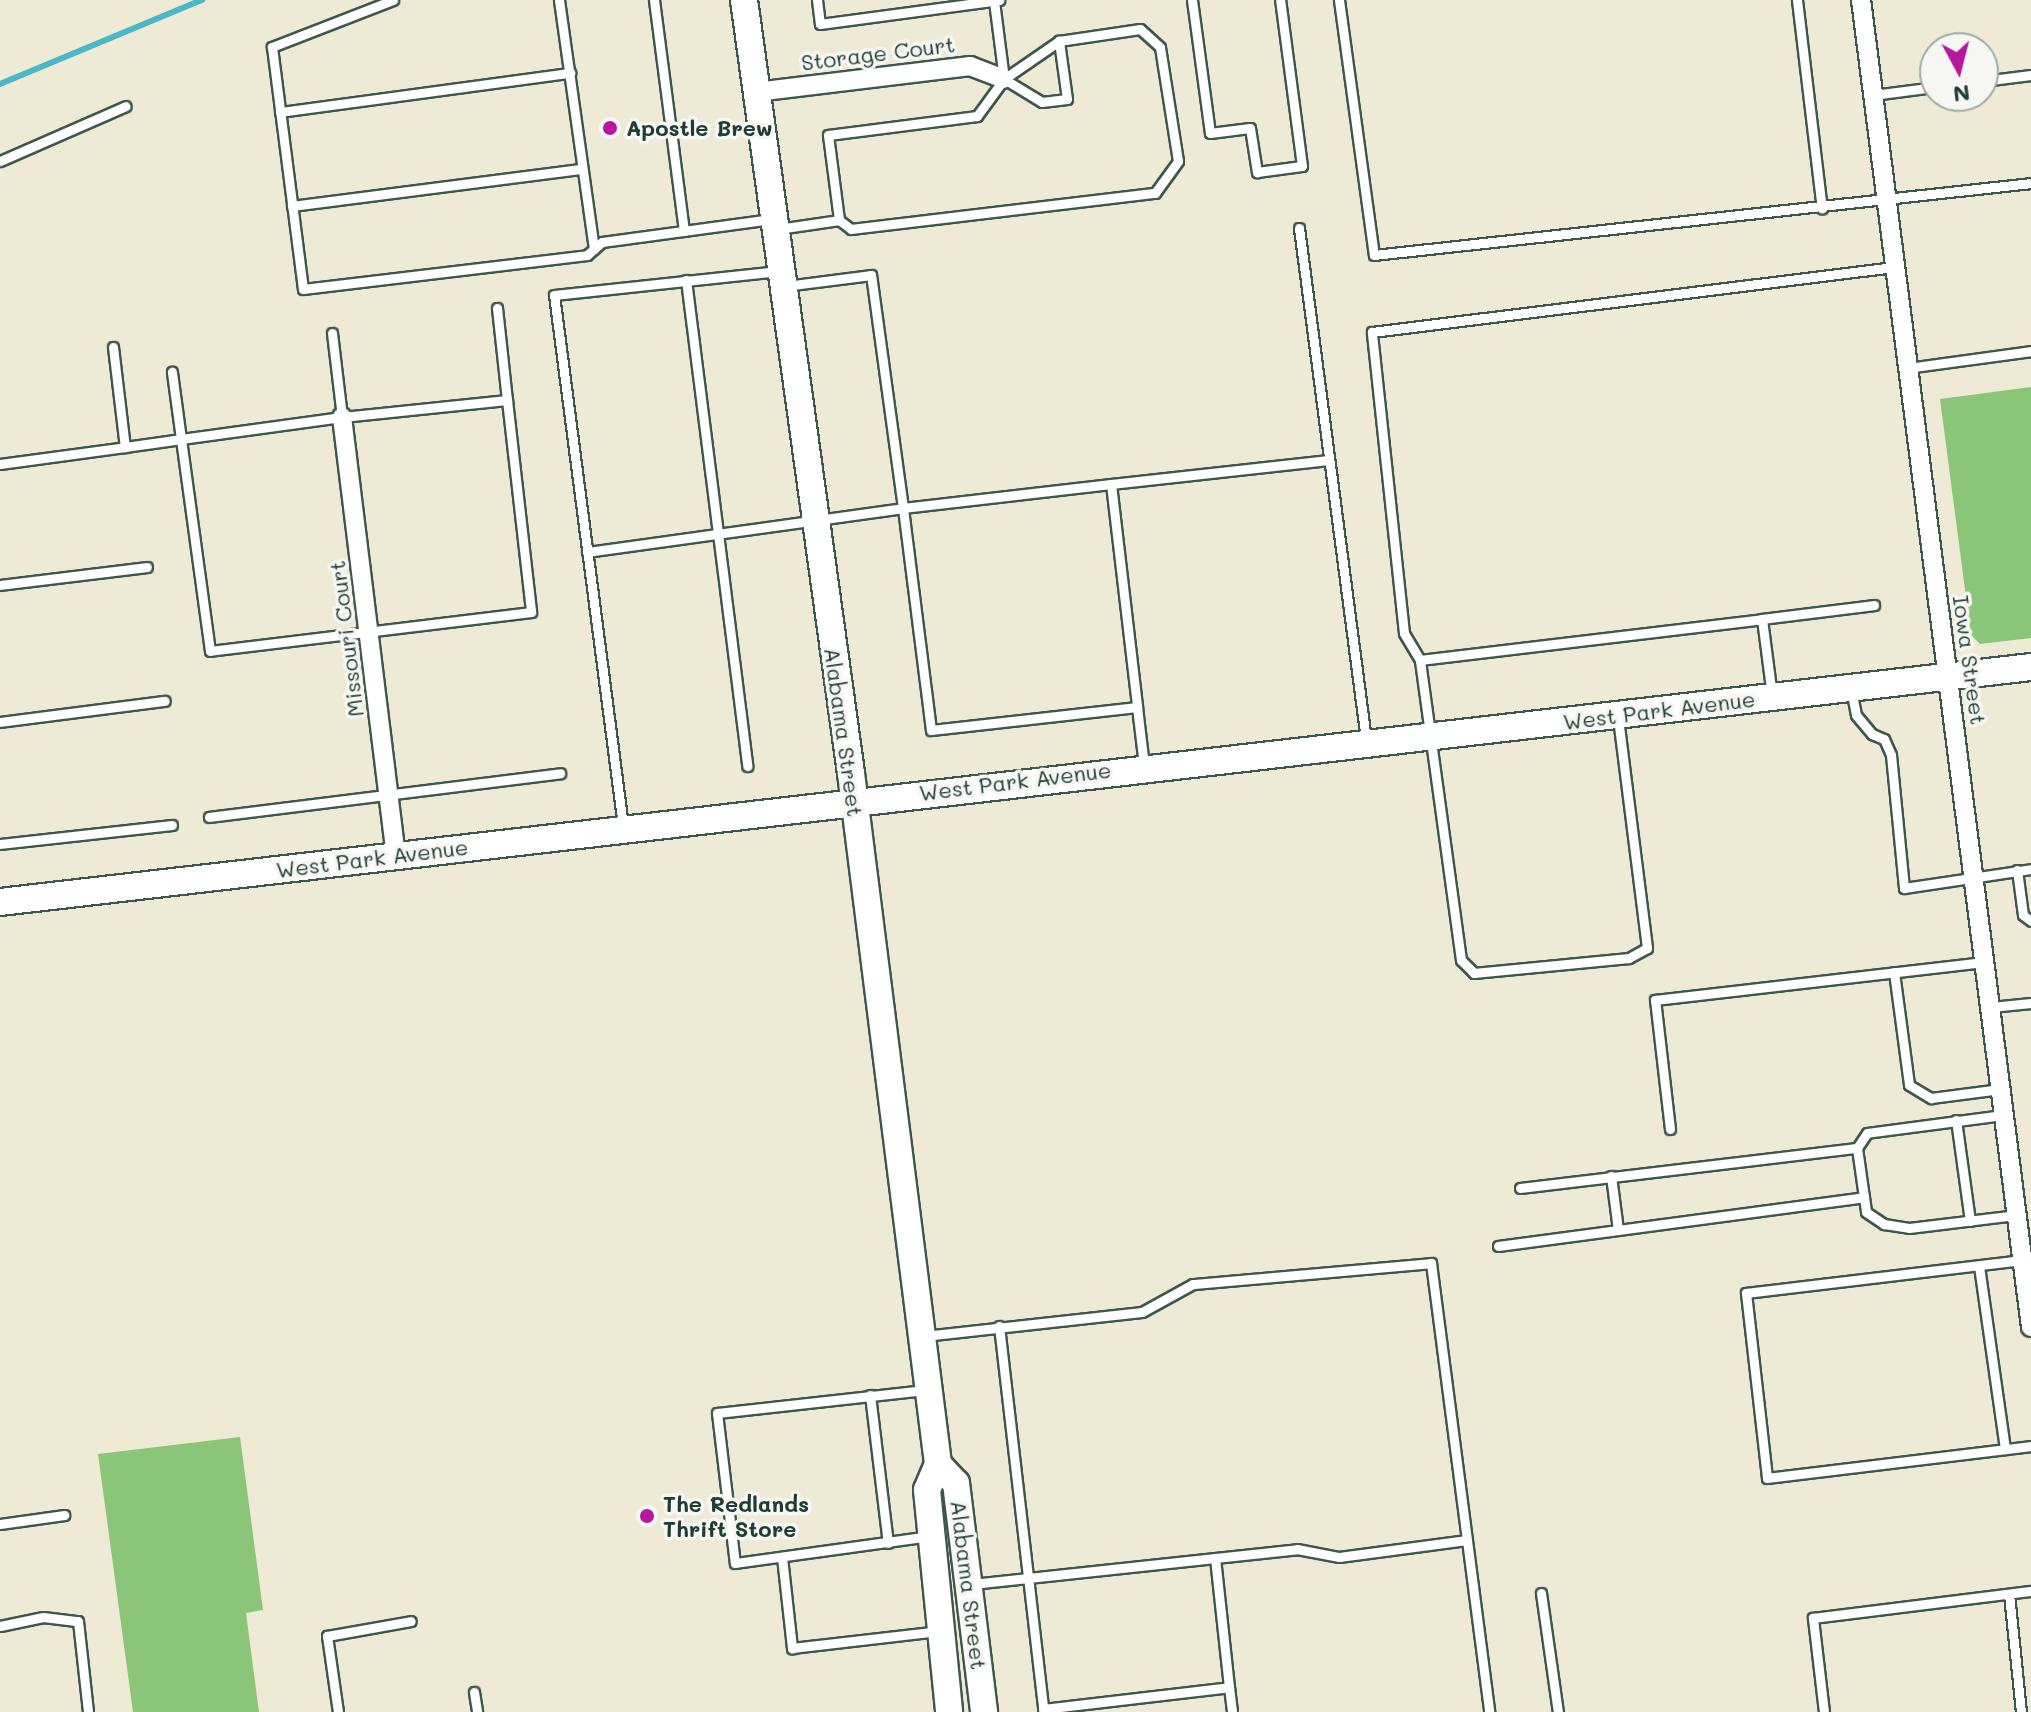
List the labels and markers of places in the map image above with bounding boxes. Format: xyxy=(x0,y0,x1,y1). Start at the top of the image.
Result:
place label: Apostle Brew xyxy=(626,115,773,141)
marker: Apostle Brew xyxy=(601,119,619,137)
place label: The Redlands Thrift Store xyxy=(663,1490,809,1542)
marker: The Redlands Thrift Store xyxy=(638,1507,656,1525)

